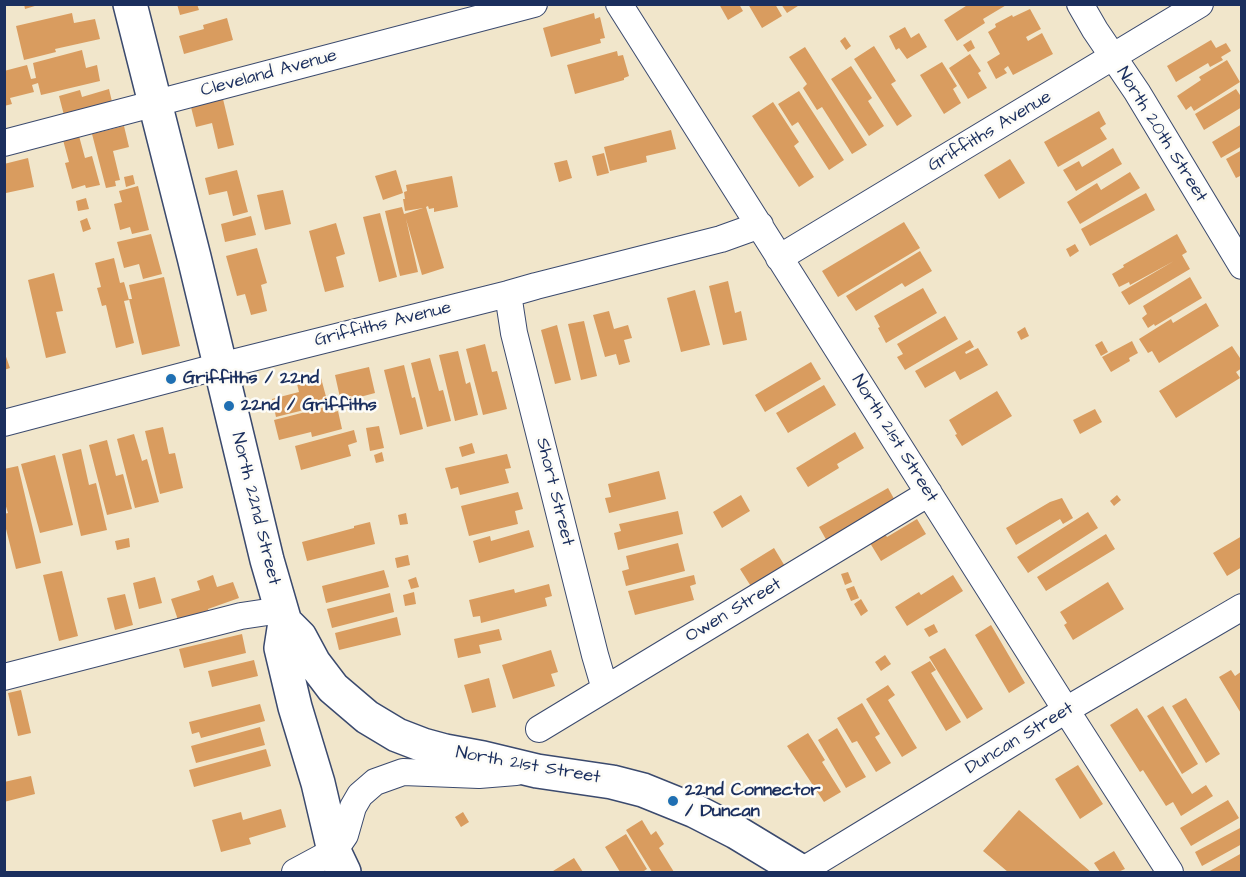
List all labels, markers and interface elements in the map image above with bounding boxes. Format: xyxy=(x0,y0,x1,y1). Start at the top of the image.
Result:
street label: Cleveland Avenue xyxy=(198,45,340,103)
street label: North 20th Street xyxy=(1111,63,1211,207)
street label: Griffiths Avenue xyxy=(924,87,1056,177)
street label: Griffiths Avenue xyxy=(312,298,454,352)
place label: Griffiths / 22nd xyxy=(183,368,319,390)
street label: North 21st Street xyxy=(846,371,942,507)
marker: Griffiths / 22nd xyxy=(164,372,178,386)
place label: 22nd / Griffiths xyxy=(241,395,377,417)
marker: 22nd / Griffiths xyxy=(222,399,236,413)
street label: North 22nd Street xyxy=(226,431,284,587)
street label: Short Street xyxy=(530,436,578,548)
street label: Owen Street xyxy=(682,574,786,648)
street label: Duncan Street xyxy=(962,698,1078,780)
street label: North 21st Street xyxy=(454,743,602,789)
place label: 22nd Connector / Duncan xyxy=(685,780,820,822)
marker: 22nd Connector / Duncan xyxy=(666,794,680,808)

